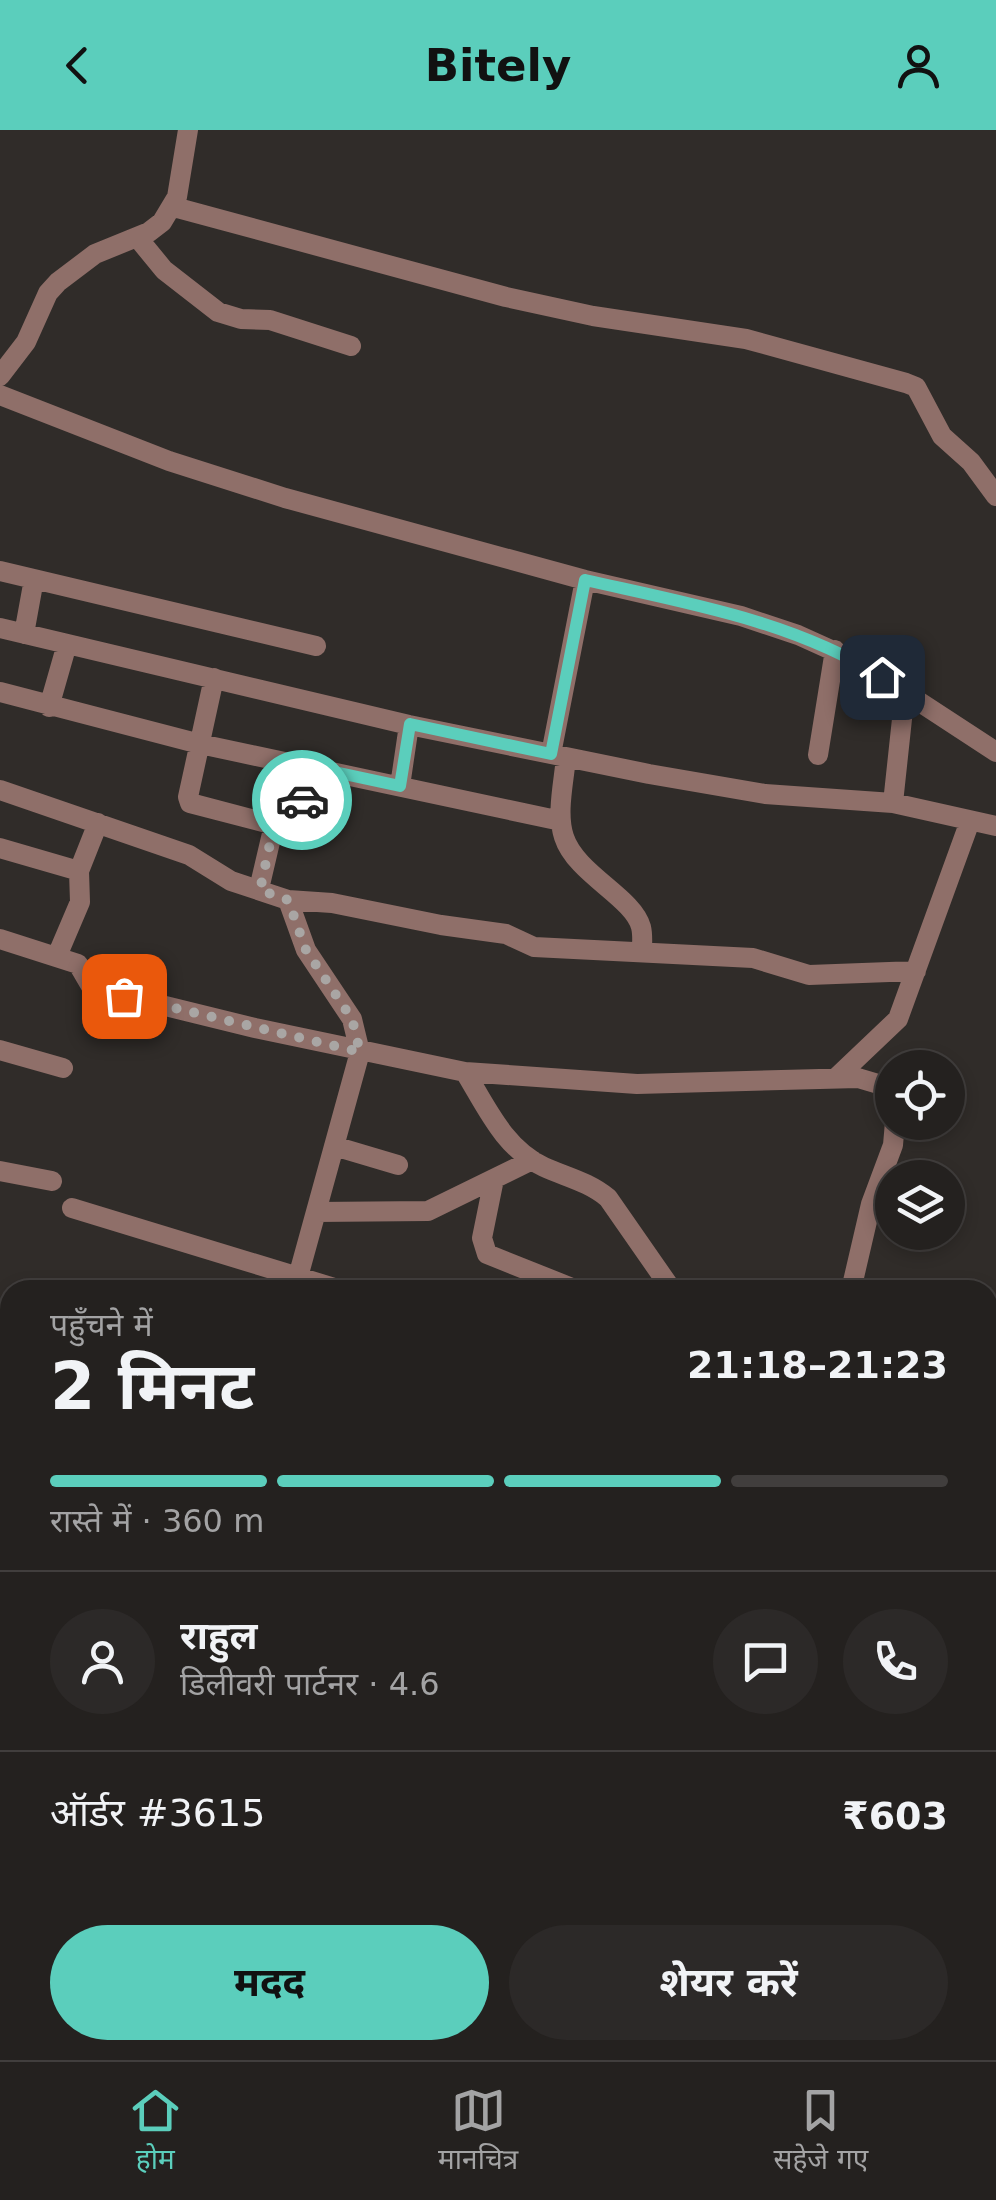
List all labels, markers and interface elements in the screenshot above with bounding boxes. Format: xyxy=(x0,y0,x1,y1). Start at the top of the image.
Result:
icon: back xyxy=(50,38,105,93)
icon: person xyxy=(891,38,946,93)
text: Bitely xyxy=(425,39,571,92)
pin xyxy=(840,635,925,720)
icon: home xyxy=(855,650,910,705)
courier xyxy=(252,750,352,850)
icon: car xyxy=(275,773,330,828)
pin xyxy=(82,954,167,1039)
icon: bag xyxy=(97,969,152,1024)
map controls xyxy=(875,1050,965,1250)
button: locate xyxy=(875,1050,965,1140)
button: layers xyxy=(875,1160,965,1250)
text: पहुँचने में xyxy=(50,1306,153,1344)
text: 21:18–21:23 xyxy=(687,1343,948,1387)
text: 2 मिनट xyxy=(50,1349,254,1424)
text: रास्ते में · 360 m xyxy=(50,1502,264,1540)
button: person xyxy=(50,1609,155,1714)
button: chat xyxy=(713,1609,818,1714)
button: phone xyxy=(843,1609,948,1714)
text: राहुल xyxy=(180,1614,257,1658)
text: डिलीवरी पार्टनर · 4.6 xyxy=(180,1665,440,1703)
text: ऑर्डर #3615 xyxy=(50,1791,265,1835)
text: ₹603 xyxy=(842,1794,948,1838)
button: मदद xyxy=(50,1925,489,2040)
button: शेयर करें xyxy=(509,1925,948,2040)
tab: होम xyxy=(128,2083,183,2180)
tab: मानचित्र xyxy=(438,2083,518,2180)
tab: सहेजे गए xyxy=(774,2083,868,2180)

